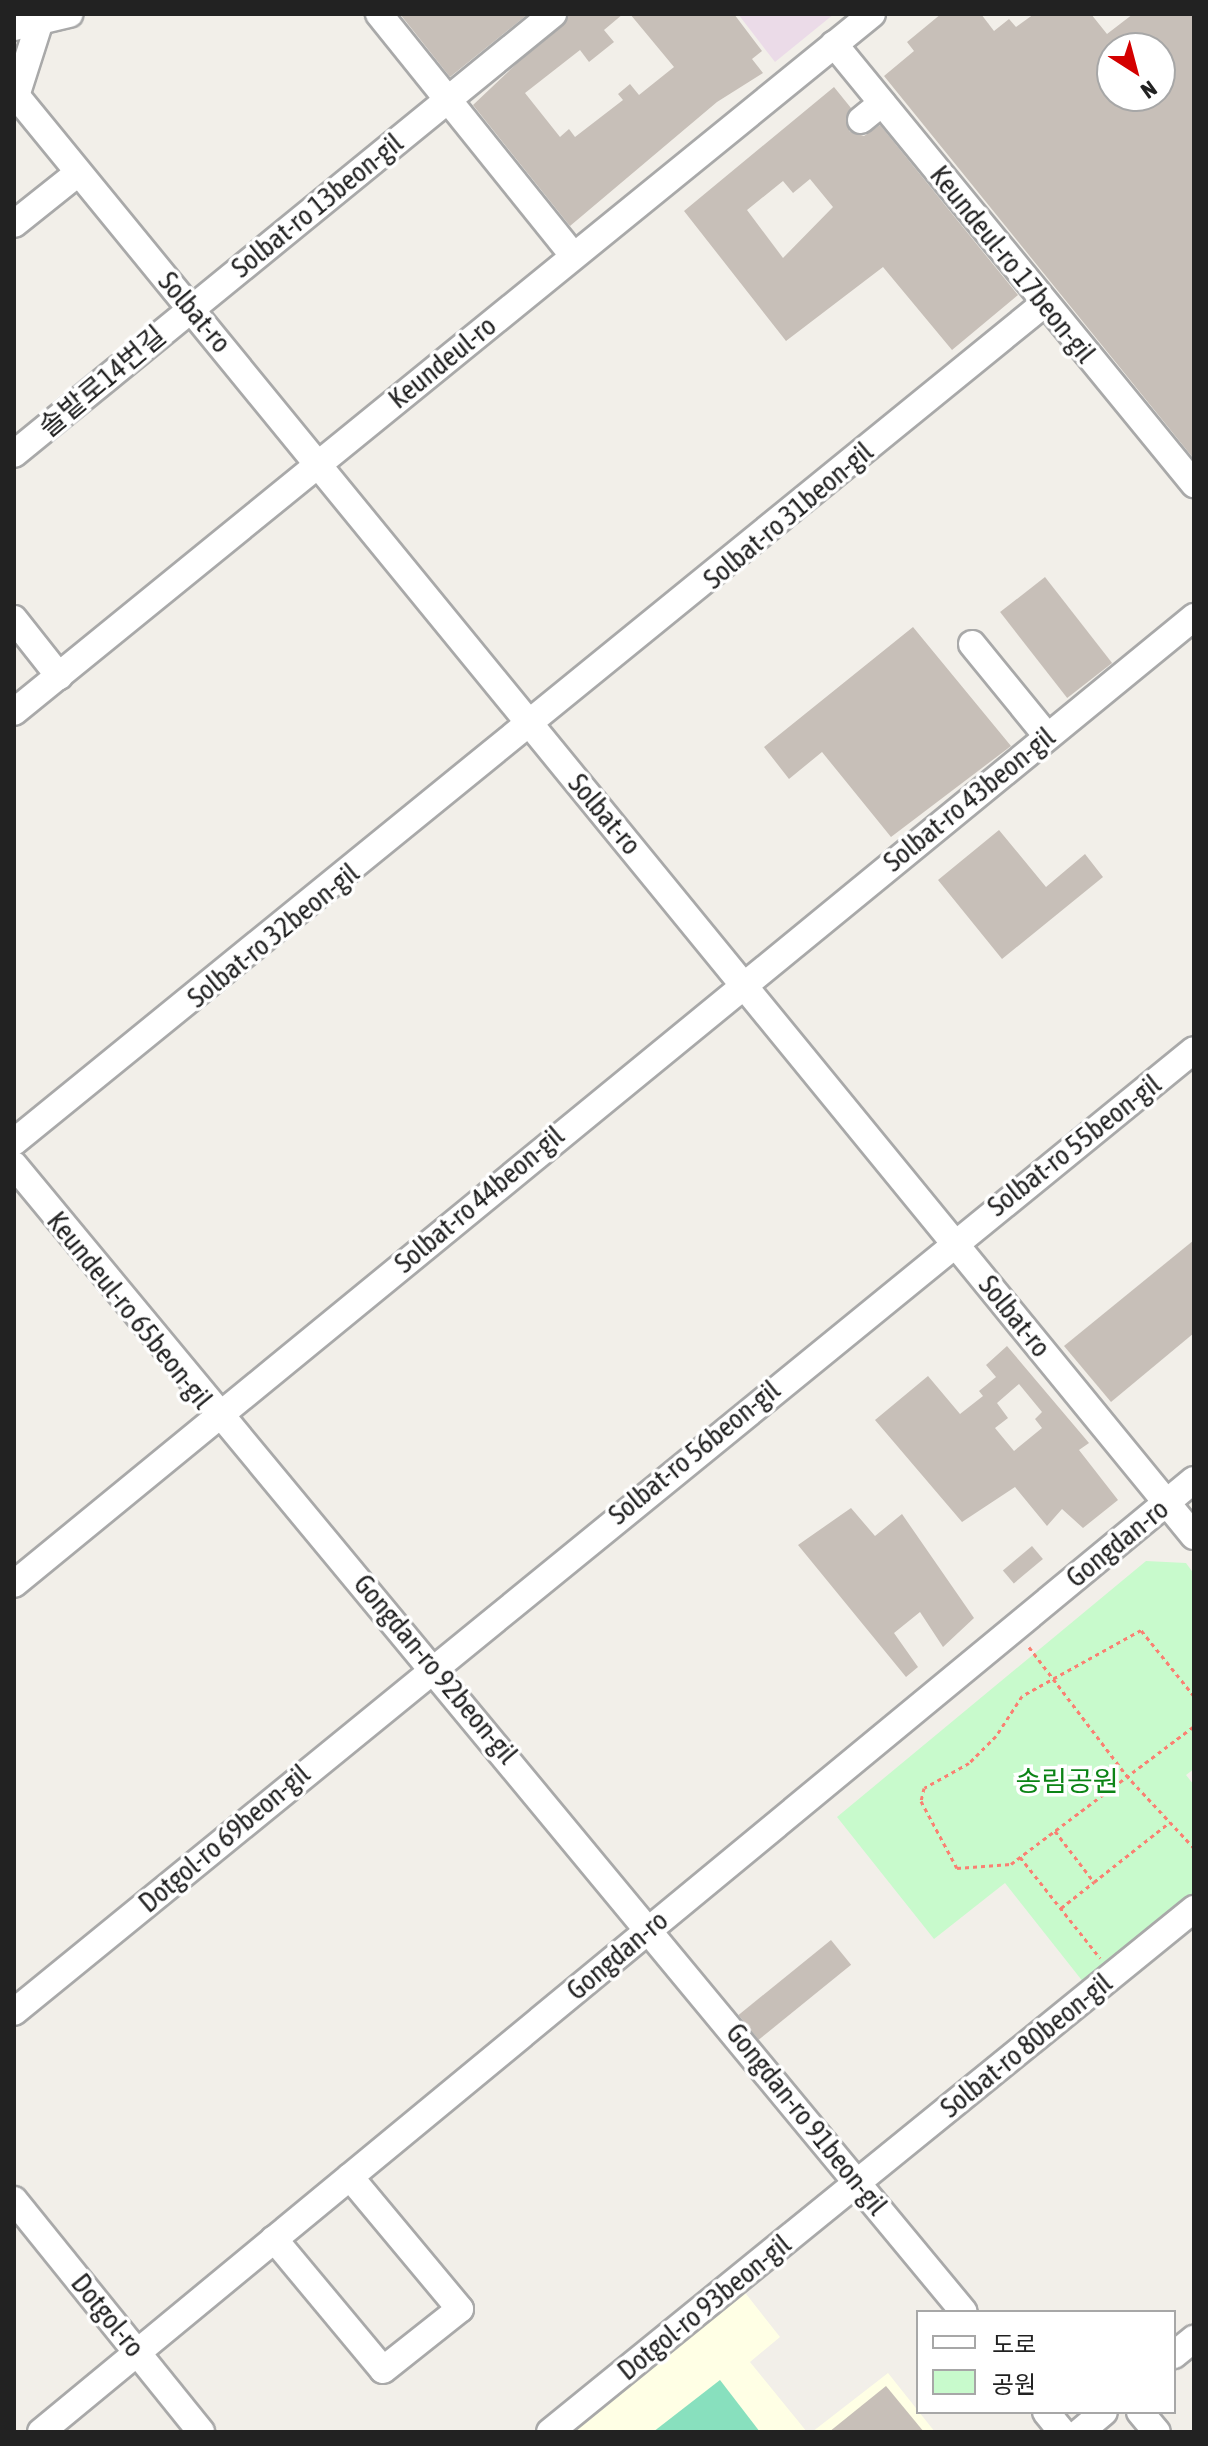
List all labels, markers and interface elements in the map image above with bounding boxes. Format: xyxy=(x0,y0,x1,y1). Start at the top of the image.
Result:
north arrow xyxy=(1096,32,1176,112)
text: N xyxy=(1136,75,1162,104)
street label: Solbat-ro 13beon-gil xyxy=(225,126,409,284)
street label: Keundeul-ro 17beon-gil xyxy=(923,159,1103,369)
street label: Solbat-ro xyxy=(152,265,238,359)
street label: Keundeul-ro xyxy=(382,309,502,415)
street label: 솔밭로14번길 xyxy=(32,318,172,444)
street label: Solbat-ro 31beon-gil xyxy=(696,434,880,596)
street label: Solbat-ro 43beon-gil xyxy=(877,720,1061,878)
street label: Solbat-ro xyxy=(562,767,648,861)
street label: Solbat-ro 32beon-gil xyxy=(181,856,365,1014)
street label: Solbat-ro 55beon-gil xyxy=(981,1067,1167,1223)
street label: Solbat-ro 44beon-gil xyxy=(387,1118,571,1280)
street label: Keundeul-ro 65beon-gil xyxy=(40,1205,220,1415)
street label: Solbat-ro xyxy=(972,1268,1058,1364)
street label: Solbat-ro 56beon-gil xyxy=(602,1373,786,1531)
street label: Gongdan-ro xyxy=(1059,1492,1175,1594)
street label: Gongdan-ro 92beon-gil xyxy=(347,1567,525,1771)
street label: Dotgol-ro 69beon-gil xyxy=(132,1757,316,1919)
park label: 송림공원 xyxy=(1015,1764,1119,1798)
street label: Gongdan-ro xyxy=(560,1903,674,2007)
street label: Solbat-ro 80beon-gil xyxy=(934,1966,1118,2124)
street label: Gongdan-ro 91beon-gil xyxy=(719,2016,895,2222)
street label: Dotgol-ro 93beon-gil xyxy=(611,2227,797,2387)
street label: Dotgol-ro xyxy=(64,2267,152,2363)
legend xyxy=(916,2310,1176,2414)
text: 도로 xyxy=(992,2331,1036,2358)
text: 공원 xyxy=(992,2371,1036,2398)

